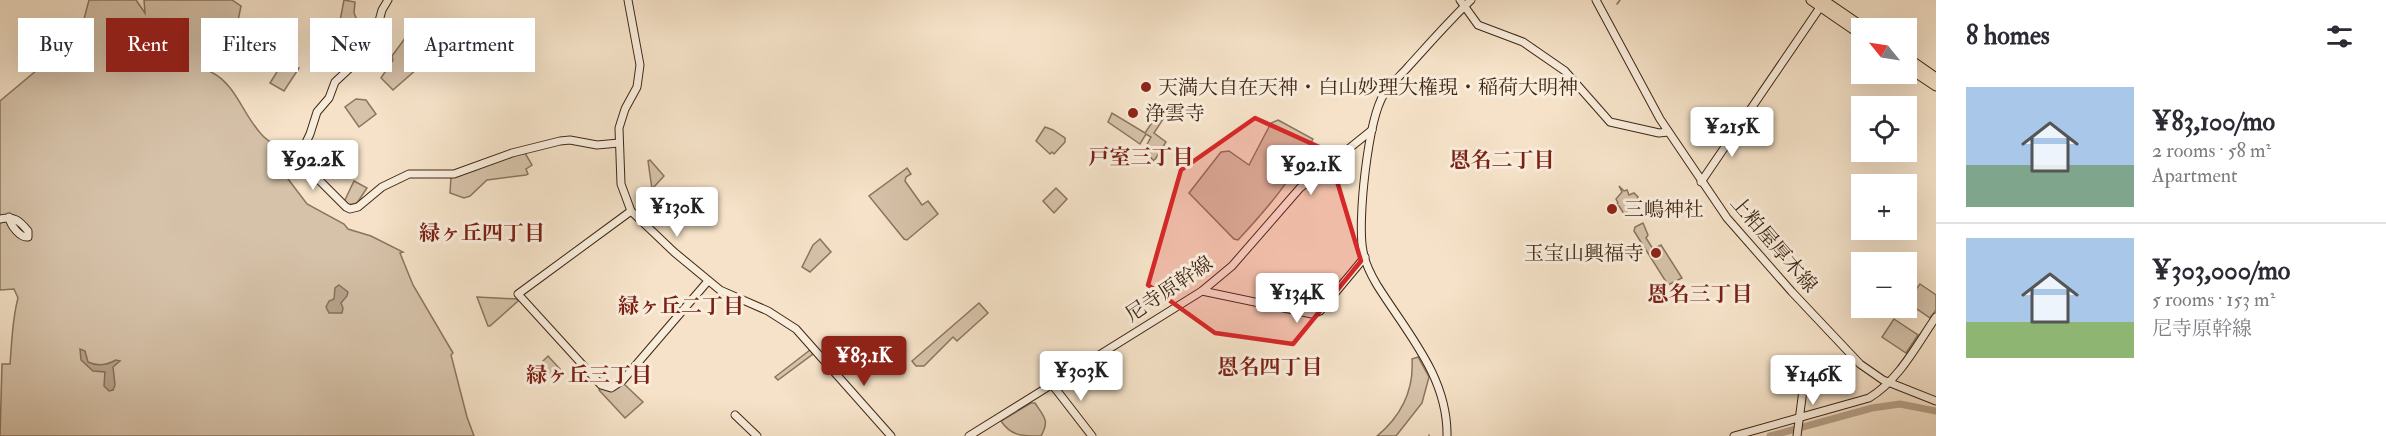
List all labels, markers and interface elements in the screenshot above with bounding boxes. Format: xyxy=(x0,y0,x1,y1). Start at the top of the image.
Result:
chip: Buy xyxy=(18,18,94,72)
chip: Rent xyxy=(106,18,189,72)
chip: Filters xyxy=(201,18,298,72)
chip: New xyxy=(310,18,392,72)
chip: Apartment xyxy=(404,18,535,72)
north arrow xyxy=(1851,18,1917,84)
map controls xyxy=(1851,18,1917,318)
text: 8 homes xyxy=(1966,20,2050,52)
icon: filters xyxy=(2323,20,2356,53)
place label: 天満大自在天神・白山妙理大権現・稲荷大明神 xyxy=(1158,75,1578,100)
marker: 天満大自在天神・白山妙理大権現・稲荷大明神 xyxy=(1139,80,1153,94)
button: locate xyxy=(1851,96,1917,162)
place label: 浄雲寺 xyxy=(1145,101,1205,126)
marker: 浄雲寺 xyxy=(1126,106,1140,120)
text: ¥83,100/mo xyxy=(2152,106,2275,138)
pin: ¥215K xyxy=(1690,107,1774,158)
icon: home xyxy=(2014,111,2086,183)
text: ¥215K xyxy=(1704,114,1760,139)
text: 2 rooms · 58 m² xyxy=(2152,138,2271,163)
pin: ¥92.2K xyxy=(264,140,362,191)
district label: 戸室三丁目 xyxy=(1089,144,1194,171)
pin: ¥92.1K xyxy=(1262,145,1360,196)
text: ¥92.2K xyxy=(281,147,345,172)
district label: 恩名二丁目 xyxy=(1450,147,1555,174)
text: ¥92.1K xyxy=(1281,152,1341,177)
text: Apartment xyxy=(2152,163,2237,188)
button: + xyxy=(1851,174,1917,240)
pin: ¥130K xyxy=(635,187,719,238)
street label: 上粕屋厚木線 xyxy=(1725,191,1823,297)
text: ¥130K xyxy=(650,194,704,219)
place label: 三嶋神社 xyxy=(1624,197,1704,222)
marker: 三嶋神社 xyxy=(1605,202,1619,216)
district label: 緑ヶ丘四丁目 xyxy=(419,220,545,247)
place label: 玉宝山興福寺 xyxy=(1524,241,1644,266)
marker: 玉宝山興福寺 xyxy=(1649,246,1663,260)
street label: 尼寺原幹線 xyxy=(1121,251,1217,327)
button: − xyxy=(1851,252,1917,318)
text: ¥303,000/mo xyxy=(2152,255,2290,287)
icon: home xyxy=(2014,262,2086,334)
pin: ¥134K xyxy=(1255,273,1339,324)
text: ¥134K xyxy=(1270,280,1324,305)
district label: 恩名三丁目 xyxy=(1648,281,1753,308)
text: 5 rooms · 153 m² xyxy=(2152,287,2275,312)
district label: 緑ヶ丘二丁目 xyxy=(618,293,744,320)
text: 尼寺原幹線 xyxy=(2152,316,2252,341)
pin: ¥83.1K xyxy=(815,336,913,387)
text: ¥83.1K xyxy=(835,343,893,368)
pin: ¥303K xyxy=(1039,351,1123,402)
district label: 恩名四丁目 xyxy=(1218,354,1323,381)
pin: ¥146K xyxy=(1771,355,1855,406)
text: ¥303K xyxy=(1054,358,1108,383)
district label: 緑ヶ丘三丁目 xyxy=(526,362,652,389)
text: ¥146K xyxy=(1784,362,1842,387)

